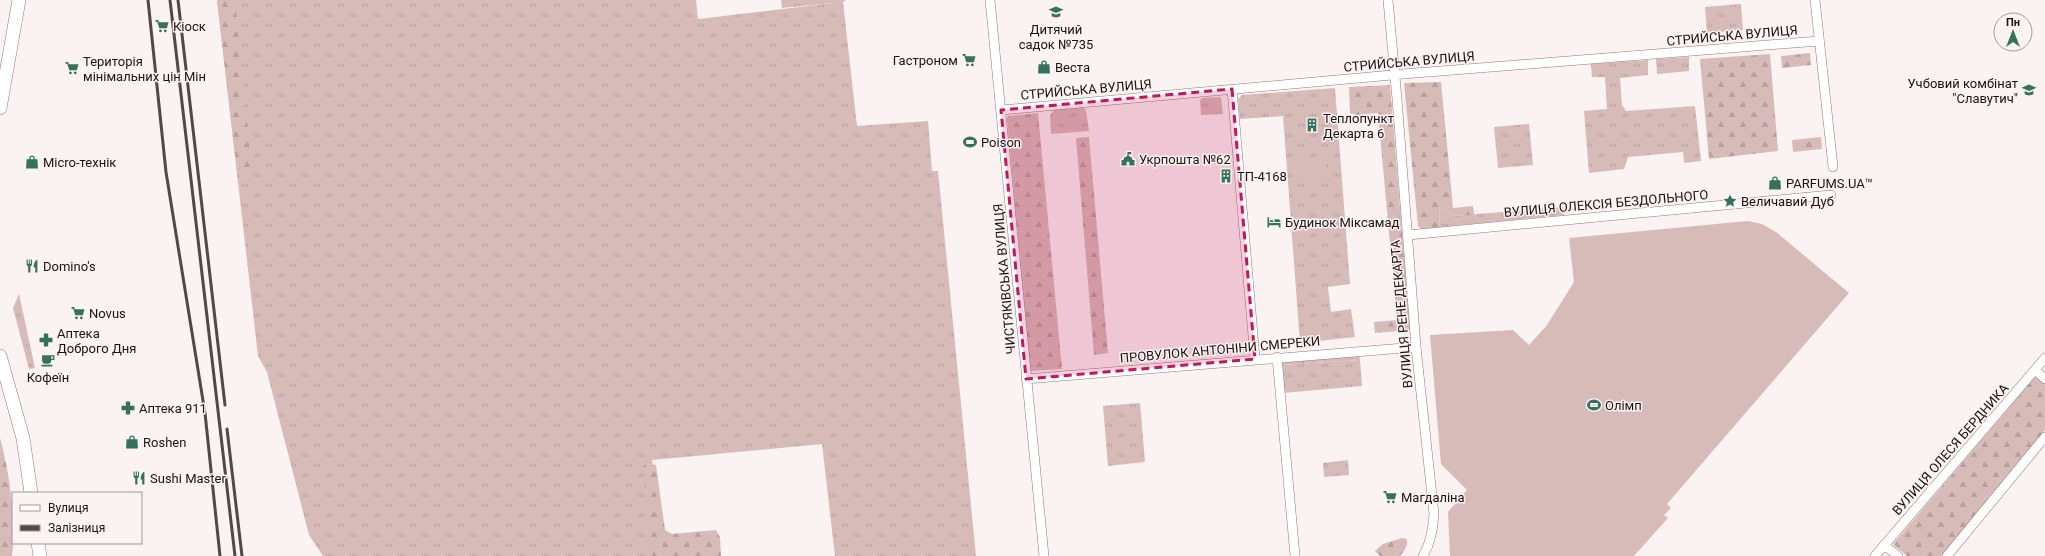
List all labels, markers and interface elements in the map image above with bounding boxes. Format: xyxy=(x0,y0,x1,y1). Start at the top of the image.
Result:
school or university icon: Дитячий садок №735 xyxy=(1048,4,1064,20)
north arrow xyxy=(1993,12,2033,52)
text: Пн xyxy=(2006,16,2020,29)
supermarket icon: Кіоск xyxy=(154,18,170,34)
place label: Кіоск xyxy=(173,19,206,34)
place label: Дитячий садок №735 xyxy=(1019,22,1093,52)
street label: СТРИЙСЬКА ВУЛИЦЯ xyxy=(1666,22,1798,49)
street label: СТРИЙСЬКА ВУЛИЦЯ xyxy=(1343,48,1475,75)
supermarket icon: Гастроном xyxy=(961,52,977,68)
place label: Гастроном xyxy=(893,53,958,68)
place label: Територія мінімальних цін Мін xyxy=(83,54,206,84)
shop icon: Веста xyxy=(1036,59,1052,75)
supermarket icon: Територія мінімальних цін Мін xyxy=(64,60,80,76)
place label: Веста xyxy=(1055,60,1090,75)
street label: СТРИЙСЬКА ВУЛИЦЯ xyxy=(1020,76,1152,103)
place label: Учбовий комбінат "Славутич" xyxy=(1908,76,2018,106)
school or university icon: Учбовий комбінат "Славутич" xyxy=(2021,82,2037,98)
place label: Теплопункт Декарта 6 xyxy=(1323,111,1394,141)
building icon: Теплопункт Декарта 6 xyxy=(1304,117,1320,133)
sports icon: Poison xyxy=(962,134,978,150)
place label: Poison xyxy=(981,135,1021,150)
public building icon: Укрпошта №62 xyxy=(1120,151,1136,167)
place label: Укрпошта №62 xyxy=(1139,152,1231,167)
shop icon: Micro-технік xyxy=(24,154,40,170)
place label: Micro-технік xyxy=(43,155,116,170)
building icon: ТП-4168 xyxy=(1218,168,1234,184)
place label: ТП-4168 xyxy=(1237,169,1287,184)
shop icon: PARFUMS.UA™ xyxy=(1767,175,1783,191)
place label: PARFUMS.UA™ xyxy=(1786,176,1873,191)
street label: ВУЛИЦЯ ОЛЕКСІЯ БЕЗДОЛЬНОГО xyxy=(1503,187,1709,220)
place icon: Величавий Дуб xyxy=(1722,193,1738,209)
place label: Величавий Дуб xyxy=(1741,194,1834,209)
street label: ЧИСТЯКІВСЬКА ВУЛИЦЯ xyxy=(990,203,1019,355)
hotel icon: Будинок Міксамад xyxy=(1266,214,1282,230)
place label: Будинок Міксамад xyxy=(1285,215,1400,230)
street label: ВУЛИЦЯ РЕНЕ ДЕКАРТА xyxy=(1387,239,1415,389)
restaurant icon: Domino's xyxy=(24,258,40,274)
place label: Domino's xyxy=(43,259,96,274)
supermarket icon: Novus xyxy=(70,305,86,321)
place label: Novus xyxy=(89,306,126,321)
place label: Аптека Доброго Дня xyxy=(57,326,136,356)
pharmacy icon: Аптека Доброго Дня xyxy=(38,332,54,348)
street label: ПРОВУЛОК АНТОНІНИ СМЕРЕКИ xyxy=(1119,333,1321,366)
cafe icon: Кофеїн xyxy=(40,352,56,368)
place label: Кофеїн xyxy=(27,370,69,385)
street label: ВУЛИЦЯ ОЛЕСЯ БЕРДНИКА xyxy=(1889,380,2012,518)
sports icon: Олімп xyxy=(1586,397,1602,413)
place label: Олімп xyxy=(1605,398,1642,413)
pharmacy icon: Аптека 911 xyxy=(120,400,136,416)
place label: Аптека 911 xyxy=(139,401,207,416)
shop icon: Roshen xyxy=(124,434,140,450)
place label: Roshen xyxy=(143,435,186,450)
restaurant icon: Sushi Master xyxy=(131,470,147,486)
place label: Sushi Master xyxy=(150,471,226,486)
supermarket icon: Магдаліна xyxy=(1382,489,1398,505)
place label: Магдаліна xyxy=(1401,490,1465,505)
legend xyxy=(12,492,142,544)
text: Вулиця xyxy=(48,501,89,515)
text: Залізниця xyxy=(48,521,105,535)

